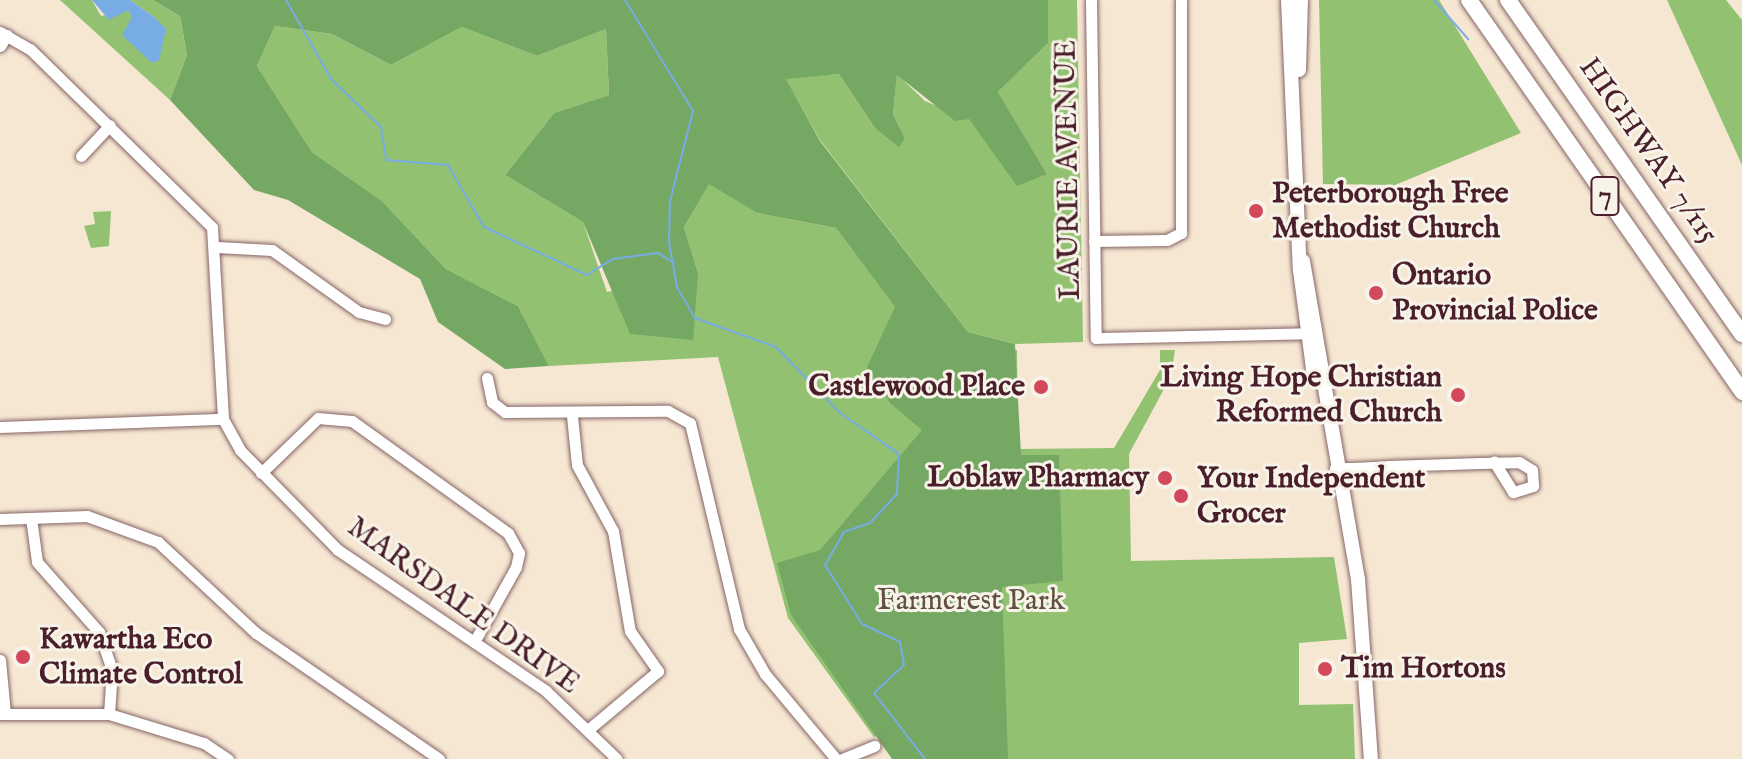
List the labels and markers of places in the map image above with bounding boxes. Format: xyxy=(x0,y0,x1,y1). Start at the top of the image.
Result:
place label: Peterborough Free Methodist Church xyxy=(1272,176,1509,246)
marker: Peterborough Free Methodist Church xyxy=(1247,202,1265,220)
place label: Ontario Provincial Police xyxy=(1392,258,1598,328)
marker: Ontario Provincial Police xyxy=(1367,284,1385,302)
place label: Living Hope Christian Reformed Church xyxy=(1160,360,1442,430)
place label: Castlewood Place xyxy=(808,369,1025,405)
marker: Castlewood Place xyxy=(1032,378,1050,396)
marker: Living Hope Christian Reformed Church xyxy=(1449,386,1467,404)
place label: Loblaw Pharmacy xyxy=(927,460,1149,496)
place label: Your Independent Grocer xyxy=(1197,461,1425,532)
marker: Loblaw Pharmacy xyxy=(1156,469,1174,487)
marker: Your Independent Grocer xyxy=(1172,487,1190,505)
place label: Kawartha Eco Climate Control xyxy=(39,622,242,692)
marker: Kawartha Eco Climate Control xyxy=(14,648,32,666)
place label: Tim Hortons xyxy=(1341,651,1506,687)
marker: Tim Hortons xyxy=(1316,660,1334,678)

